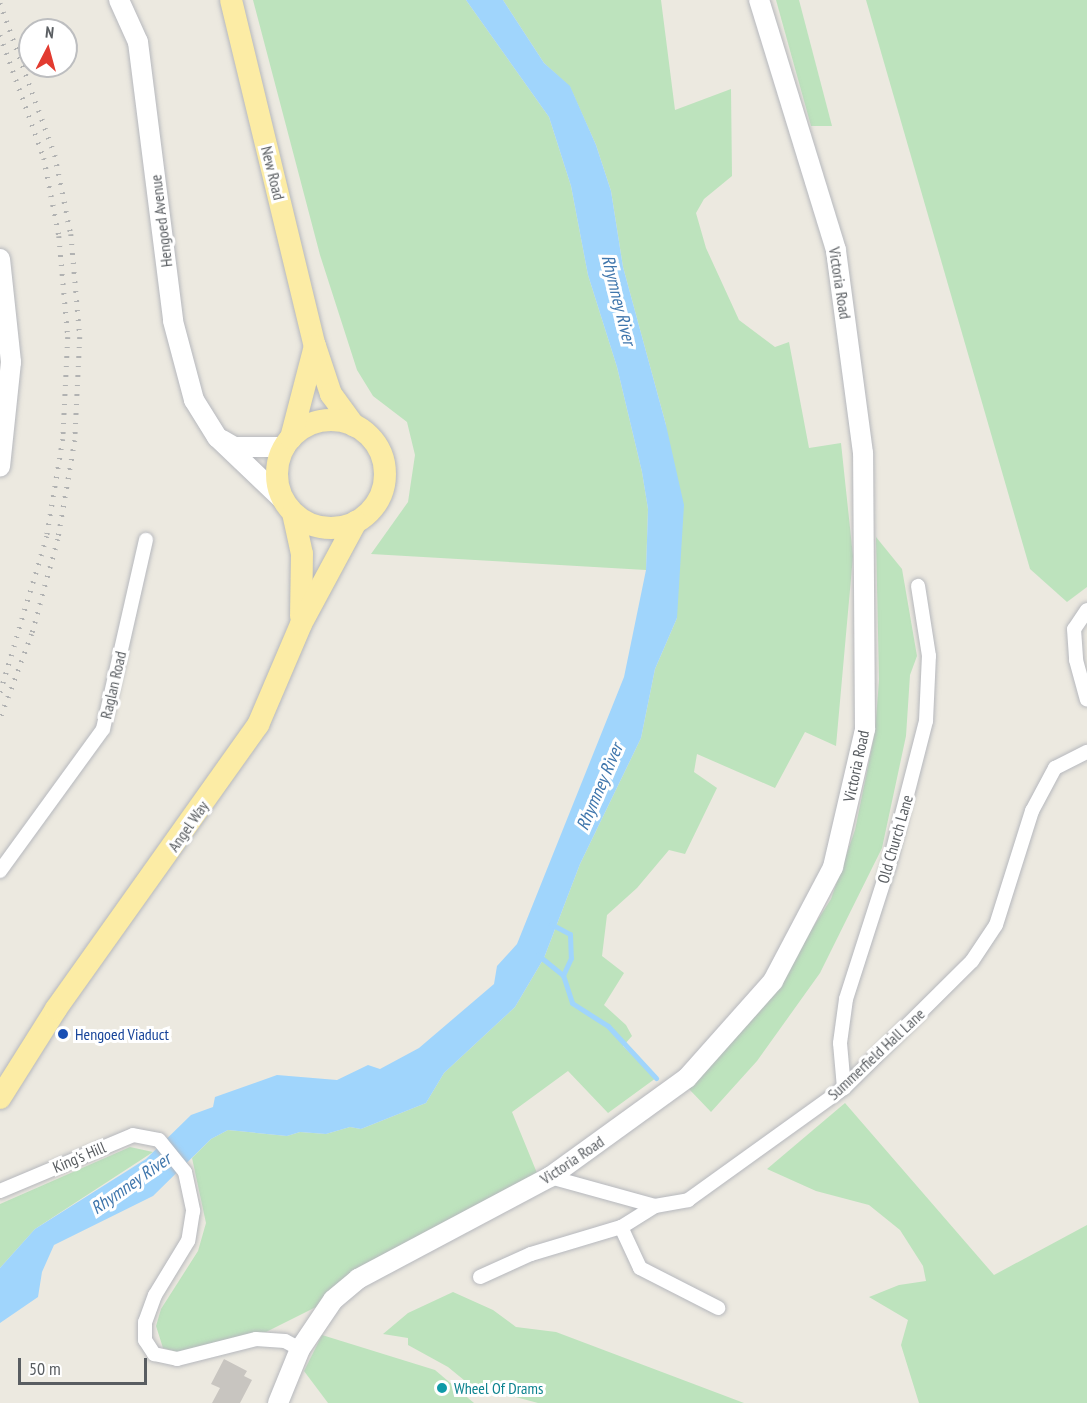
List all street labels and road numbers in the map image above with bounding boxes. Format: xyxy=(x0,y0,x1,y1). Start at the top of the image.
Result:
street label: New Road xyxy=(257,144,289,202)
street label: Hengoed Avenue xyxy=(146,173,176,269)
street label: Victoria Road xyxy=(825,246,855,320)
street label: Raglan Road xyxy=(96,649,130,721)
street label: Victoria Road xyxy=(839,728,873,804)
street label: Old Church Lane xyxy=(873,793,917,885)
street label: Angel Way xyxy=(164,797,212,855)
street label: Summerfield Hall Lane xyxy=(824,1004,928,1104)
street label: Victoria Road xyxy=(536,1132,608,1188)
street label: King's Hill xyxy=(50,1137,108,1177)

